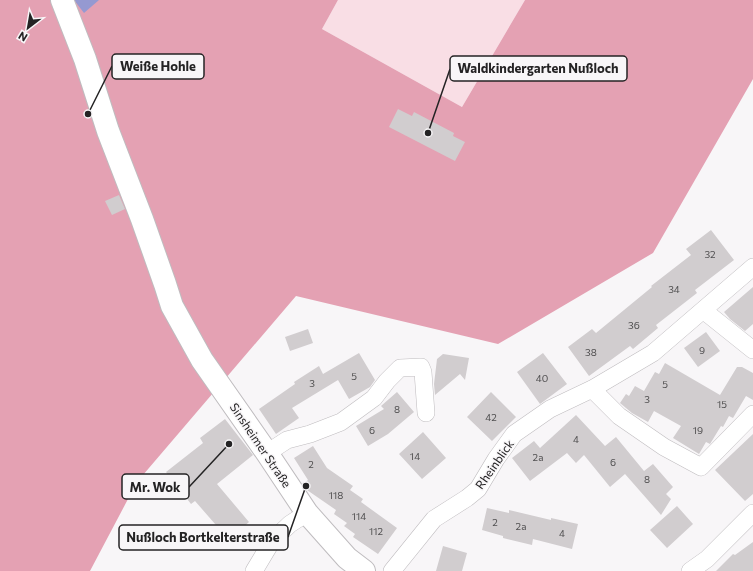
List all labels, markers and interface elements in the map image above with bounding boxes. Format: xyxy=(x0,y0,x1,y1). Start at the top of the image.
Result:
north arrow xyxy=(8,8,48,48)
text: N xyxy=(16,29,29,45)
callout: Weiße Hohle xyxy=(112,54,204,79)
callout: Waldkindergarten Nußloch xyxy=(450,56,627,81)
text: Weiße Hohle xyxy=(120,58,196,74)
text: Waldkindergarten Nußloch xyxy=(457,60,619,76)
house number: 32 xyxy=(704,248,716,260)
house number: 34 xyxy=(668,283,680,295)
house number: 36 xyxy=(628,319,640,331)
house number: 9 xyxy=(699,344,705,356)
house number: 38 xyxy=(585,346,597,358)
house number: 5 xyxy=(351,370,357,382)
house number: 40 xyxy=(536,372,548,384)
house number: 3 xyxy=(309,377,315,389)
house number: 5 xyxy=(662,378,668,390)
house number: 3 xyxy=(644,393,650,405)
house number: 15 xyxy=(717,398,727,410)
street label: Sinsheimer Straße xyxy=(228,400,294,490)
house number: 8 xyxy=(394,403,400,415)
house number: 42 xyxy=(485,411,497,423)
house number: 6 xyxy=(369,424,375,436)
house number: 19 xyxy=(693,424,703,436)
house number: 4 xyxy=(573,433,579,445)
street label: Rheinblick xyxy=(472,436,516,491)
house number: 14 xyxy=(410,450,420,462)
house number: 2a xyxy=(533,451,543,463)
house number: 6 xyxy=(610,456,616,468)
house number: 2 xyxy=(308,458,314,470)
house number: 8 xyxy=(644,473,650,485)
callout: Mr. Wok xyxy=(122,474,189,499)
text: Mr. Wok xyxy=(129,479,181,495)
house number: 118 xyxy=(329,489,343,501)
house number: 114 xyxy=(352,510,366,522)
house number: 2 xyxy=(492,516,498,528)
house number: 2a xyxy=(516,520,526,532)
callout: Nußloch Bortkelterstraße xyxy=(119,525,288,550)
house number: 112 xyxy=(369,525,383,537)
house number: 4 xyxy=(559,527,565,539)
text: Nußloch Bortkelterstraße xyxy=(126,529,280,545)

